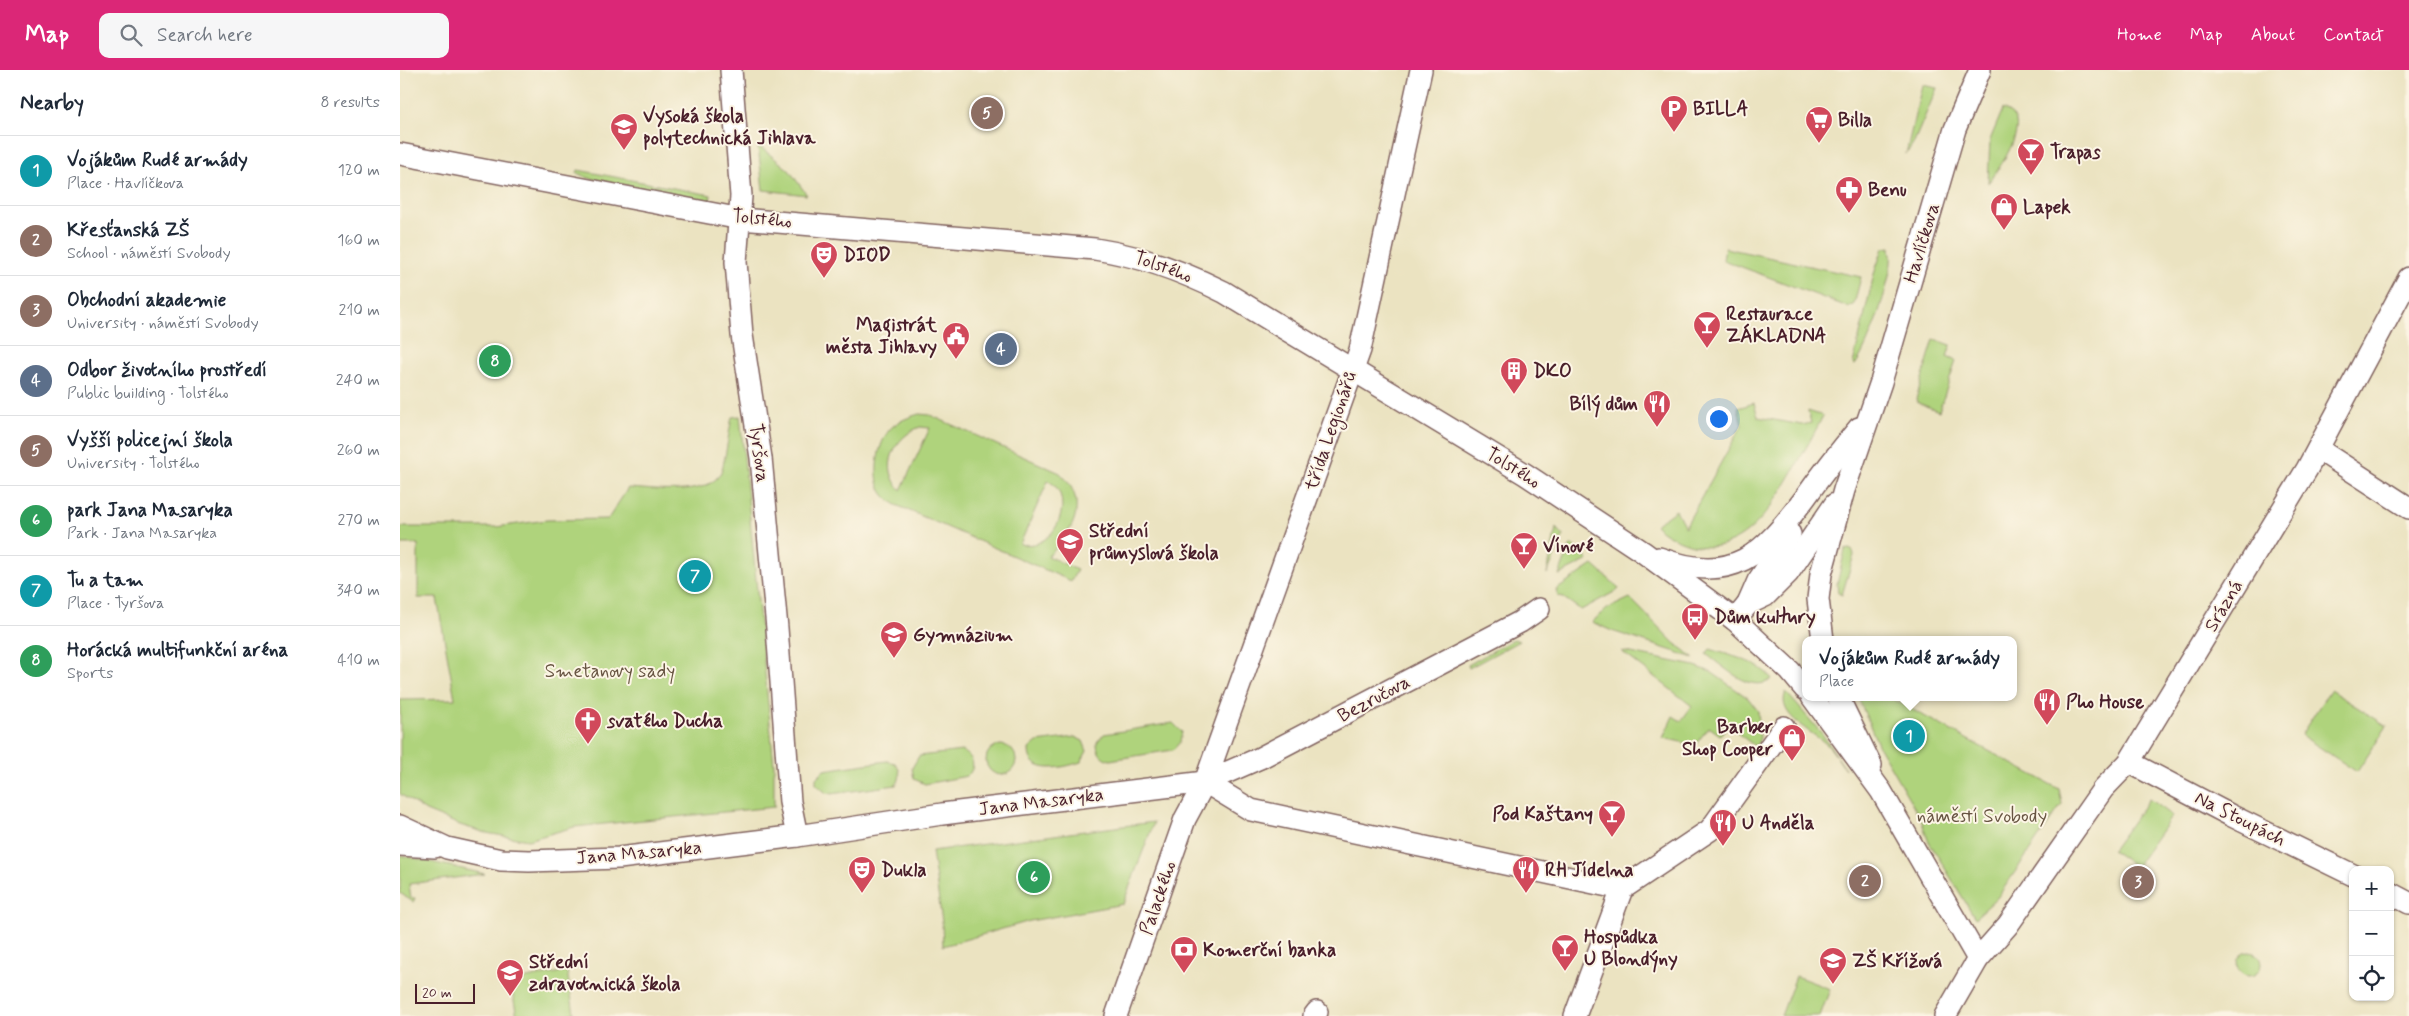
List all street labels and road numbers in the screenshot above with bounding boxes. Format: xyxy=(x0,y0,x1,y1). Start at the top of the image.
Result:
street label: Havlíčkova xyxy=(1898,200,1946,286)
street label: Tolstého xyxy=(731,203,794,235)
street label: Tolstého xyxy=(1130,245,1196,289)
street label: třída Legionářů xyxy=(1299,368,1365,495)
street label: Tyršova xyxy=(743,422,775,484)
street label: Tolstého xyxy=(1481,441,1545,495)
street label: Srázná xyxy=(2199,575,2249,637)
street label: Bezručova xyxy=(1333,669,1415,729)
street label: Jana Masaryka xyxy=(977,782,1105,822)
street label: Na Stoupách xyxy=(2190,785,2290,853)
street label: Jana Masaryka xyxy=(575,835,703,871)
street label: Palackého xyxy=(1134,857,1182,938)

